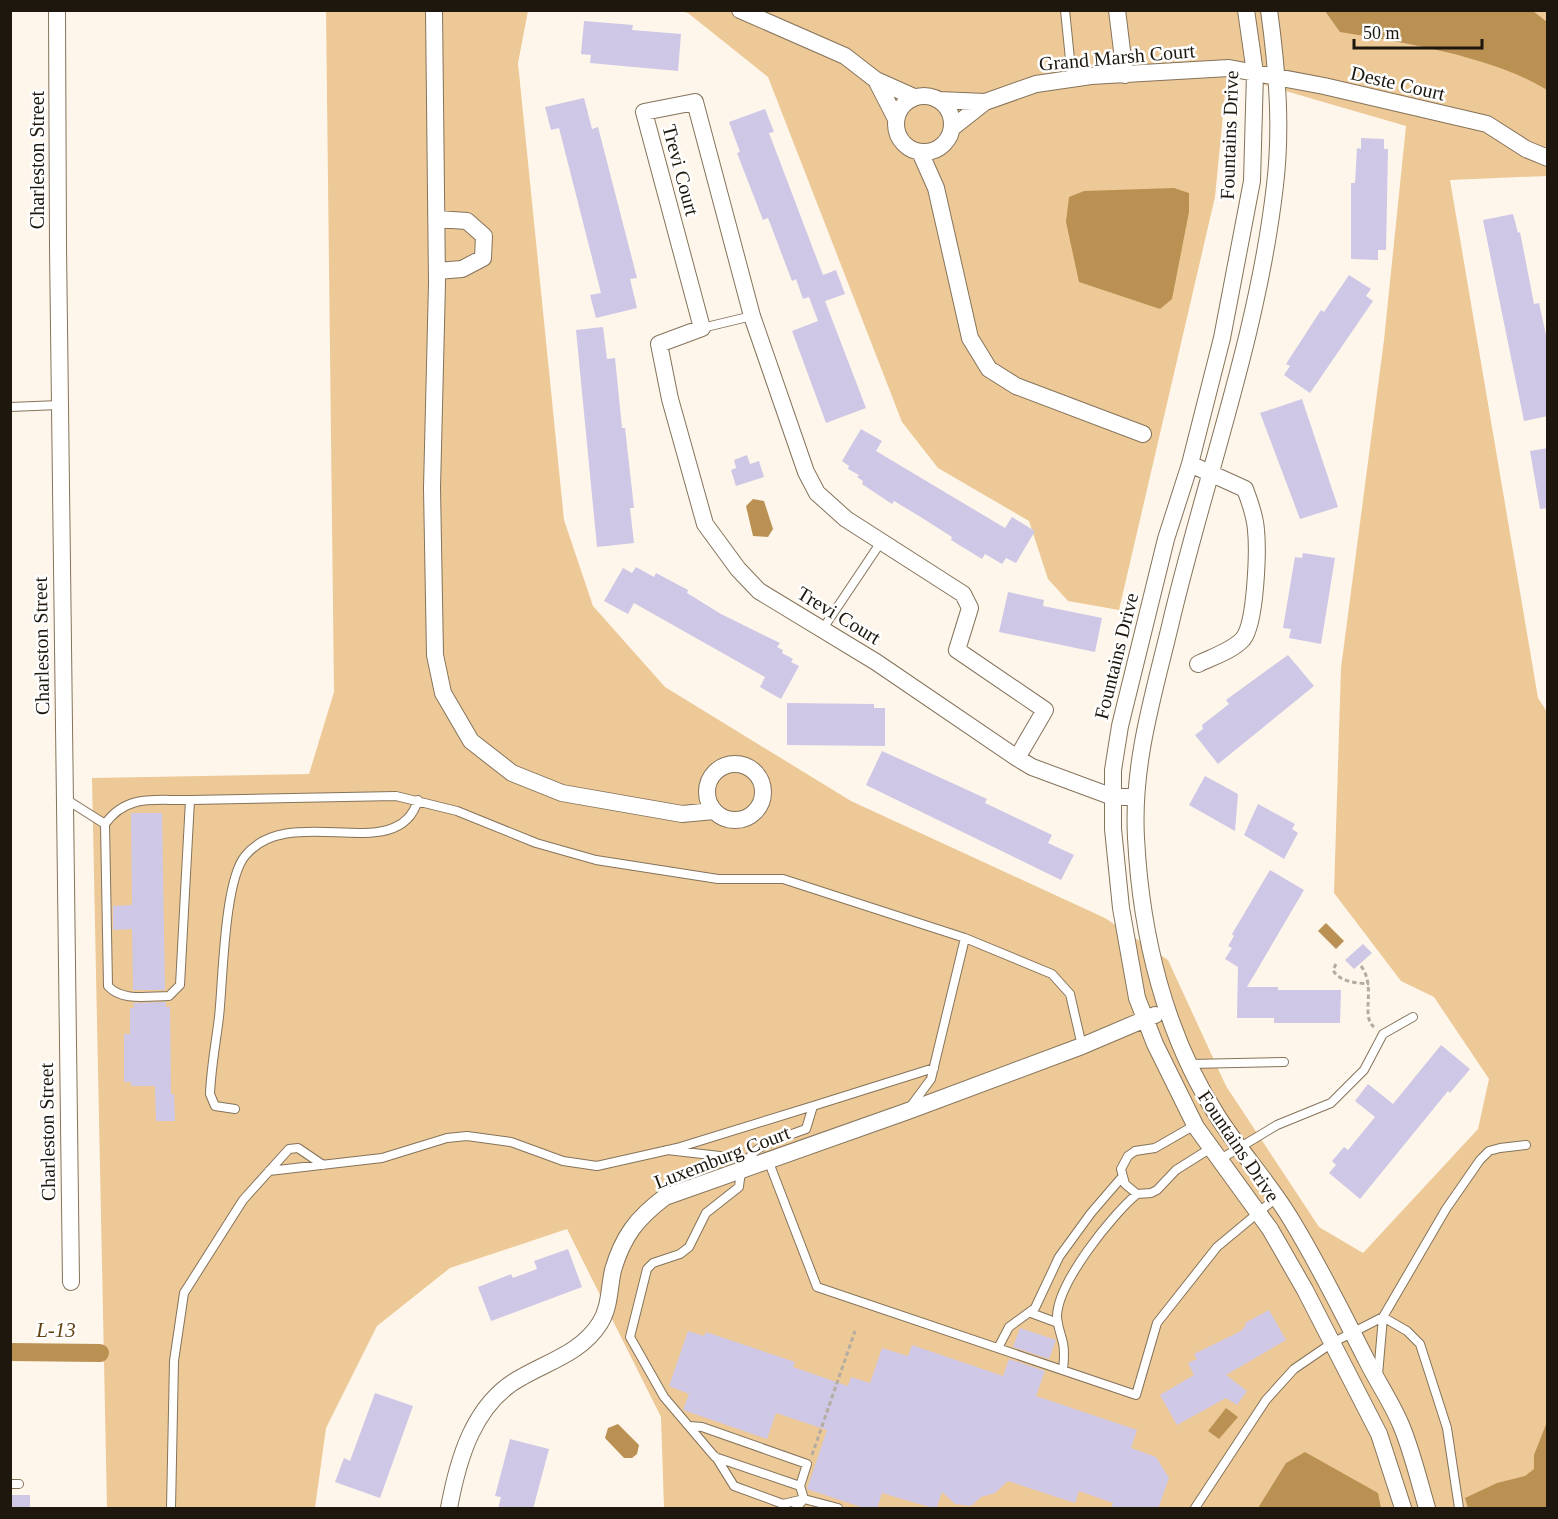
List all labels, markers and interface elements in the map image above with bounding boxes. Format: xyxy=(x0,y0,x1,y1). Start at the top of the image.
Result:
scale bar xyxy=(1354,12,1482,50)
text: 50 m xyxy=(1363,23,1400,43)
street label: Grand Marsh Court xyxy=(1038,39,1196,75)
street label: Deste Court xyxy=(1349,61,1448,105)
street label: Fountains Drive xyxy=(1216,70,1242,200)
street label: Charleston Street xyxy=(26,90,48,229)
street label: Trevi Court xyxy=(658,122,704,218)
street label: Charleston Street xyxy=(29,576,53,715)
street label: Trevi Court xyxy=(793,582,885,649)
street label: Fountains Drive xyxy=(1090,590,1142,721)
street label: Charleston Street xyxy=(35,1062,59,1201)
street label: Fountains Drive xyxy=(1194,1086,1284,1206)
street label: Luxemburg Court xyxy=(651,1121,794,1194)
water label: L-13 xyxy=(35,1318,76,1342)

